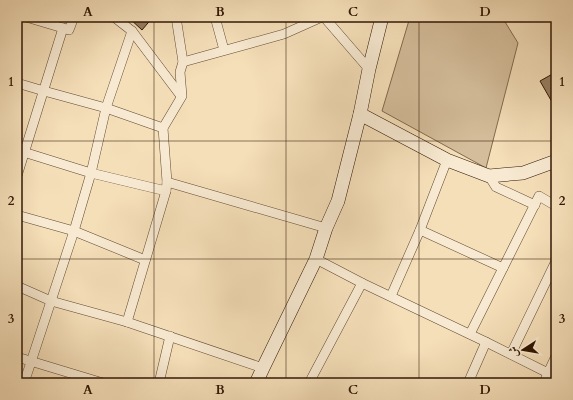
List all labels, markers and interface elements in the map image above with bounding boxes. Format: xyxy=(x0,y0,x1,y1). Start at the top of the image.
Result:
text: A xyxy=(83,3,93,21)
text: B xyxy=(215,3,225,21)
text: C xyxy=(348,3,358,21)
text: D xyxy=(479,3,491,21)
text: 1 xyxy=(8,73,14,91)
text: 1 xyxy=(559,73,565,91)
text: 2 xyxy=(8,192,15,210)
text: 2 xyxy=(559,192,566,210)
text: 3 xyxy=(8,310,15,328)
text: 3 xyxy=(559,310,566,328)
north arrow xyxy=(503,330,543,370)
text: ش xyxy=(505,345,522,359)
text: A xyxy=(83,381,93,399)
text: B xyxy=(215,381,225,399)
text: C xyxy=(348,381,358,399)
text: D xyxy=(479,381,491,399)

